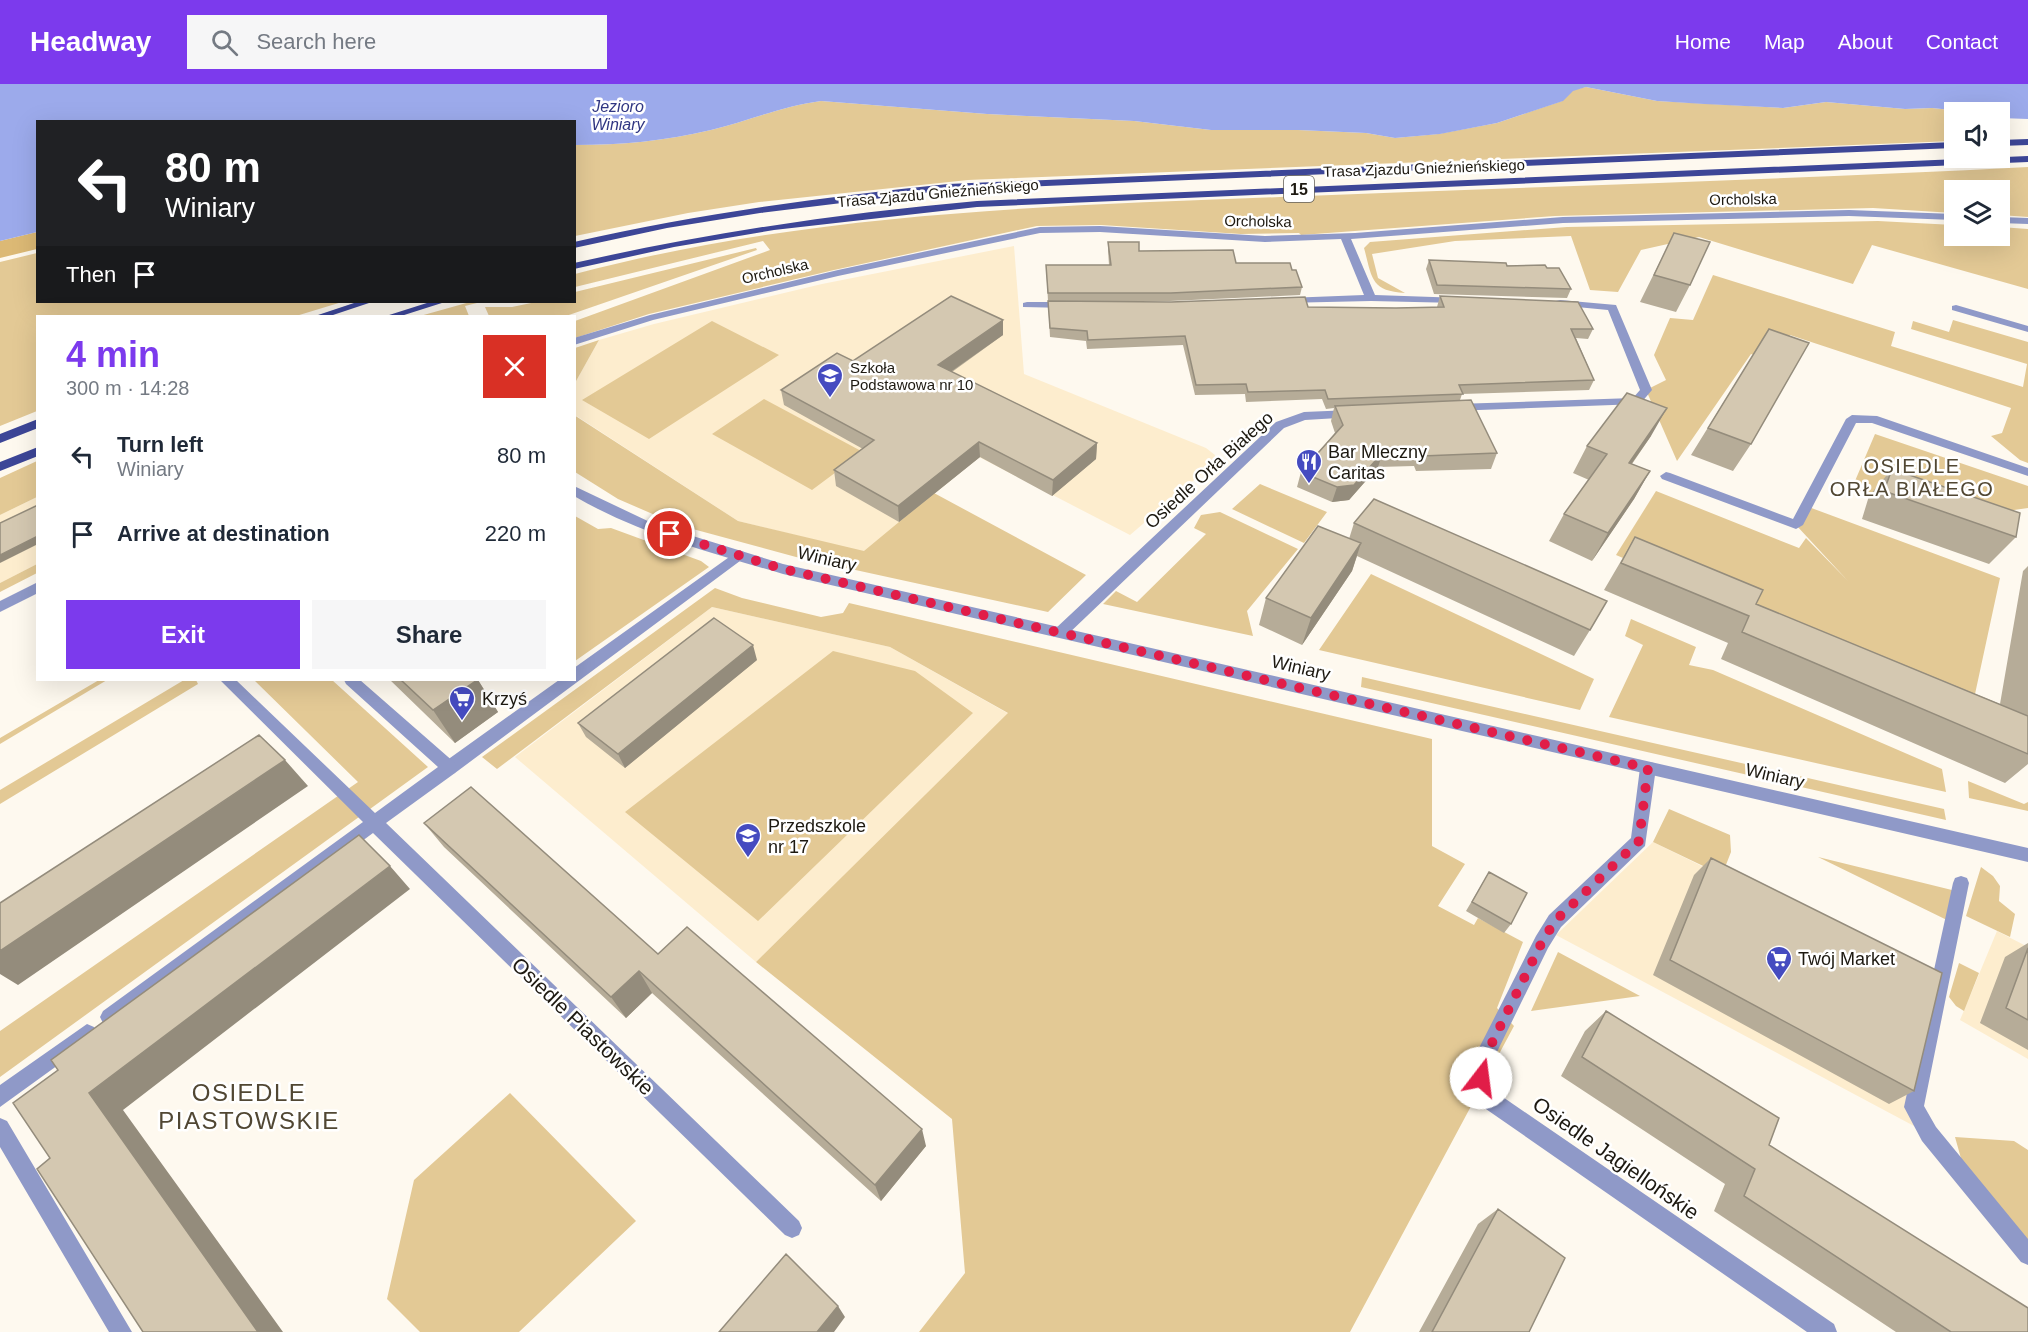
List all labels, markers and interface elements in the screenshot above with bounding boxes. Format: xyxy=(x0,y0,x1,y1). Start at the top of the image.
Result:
search box xyxy=(187,15,607,69)
text: Headway xyxy=(30,26,151,57)
icon: search xyxy=(208,26,241,59)
text: Search here xyxy=(256,29,376,54)
text: Home xyxy=(1675,30,1731,53)
text: Map xyxy=(1764,30,1805,53)
text: About xyxy=(1838,30,1893,53)
text: Contact xyxy=(1926,30,1998,53)
water label: Jezioro Winiary xyxy=(591,98,646,133)
map controls xyxy=(1944,102,2010,246)
button: sound xyxy=(1944,102,2010,168)
icon: left xyxy=(66,144,144,222)
text: 80 m xyxy=(165,144,261,191)
street label: Trasa Zjazdu Gnieźnieńskiego xyxy=(1323,156,1525,180)
street label: Trasa Zjazdu Gnieźnieńskiego xyxy=(837,176,1039,210)
road number: 15 xyxy=(1284,176,1314,202)
button: layers xyxy=(1944,180,2010,246)
street label: Orcholska xyxy=(1709,190,1778,208)
text: Winiary xyxy=(165,193,255,223)
street label: Orcholska xyxy=(1224,212,1293,230)
street label: Orcholska xyxy=(740,255,810,287)
icon: arrive xyxy=(128,258,161,291)
text: Then xyxy=(66,262,116,287)
text: 4 min xyxy=(66,334,160,375)
button: close xyxy=(483,335,546,398)
place label: Szkoła Podstawowa nr 10 xyxy=(850,359,973,393)
school or university icon: Szkoła Podstawowa nr 10 xyxy=(815,361,845,399)
text: 300 m · 14:28 xyxy=(66,377,189,399)
street label: Osiedle Orła Białego xyxy=(1141,407,1277,533)
text: Turn left xyxy=(117,432,203,457)
icon: left xyxy=(66,440,99,473)
place label: Bar Mleczny Caritas xyxy=(1328,442,1427,483)
text: 80 m xyxy=(497,443,546,468)
restaurant icon: Bar Mleczny Caritas xyxy=(1294,447,1324,485)
district label: OSIEDLE ORŁA BIAŁEGO xyxy=(1830,455,1994,500)
text: Winiary xyxy=(117,458,184,480)
pin xyxy=(644,508,695,559)
icon: arrive xyxy=(653,517,686,550)
icon: arrive xyxy=(66,518,99,551)
text: Arrive at destination xyxy=(117,521,330,546)
text: 220 m xyxy=(485,521,546,546)
street label: Winiary xyxy=(796,543,858,575)
button: Exit xyxy=(66,600,300,669)
button: Share xyxy=(312,600,546,669)
street label: Winiary xyxy=(1270,652,1332,684)
supermarket icon: Krzyś xyxy=(447,684,477,722)
place label: Krzyś xyxy=(482,689,527,709)
street label: Winiary xyxy=(1744,760,1806,792)
place label: Przedszkole nr 17 xyxy=(768,816,866,857)
school or university icon: Przedszkole nr 17 xyxy=(733,821,763,859)
supermarket icon: Twój Market xyxy=(1764,944,1794,982)
place label: Twój Market xyxy=(1798,949,1895,969)
street label: Osiedle Piastowskie xyxy=(507,952,659,1100)
position arrow xyxy=(1449,1046,1513,1110)
district label: OSIEDLE PIASTOWSKIE xyxy=(158,1079,340,1134)
street label: Osiedle Jagiellońskie xyxy=(1529,1092,1703,1224)

